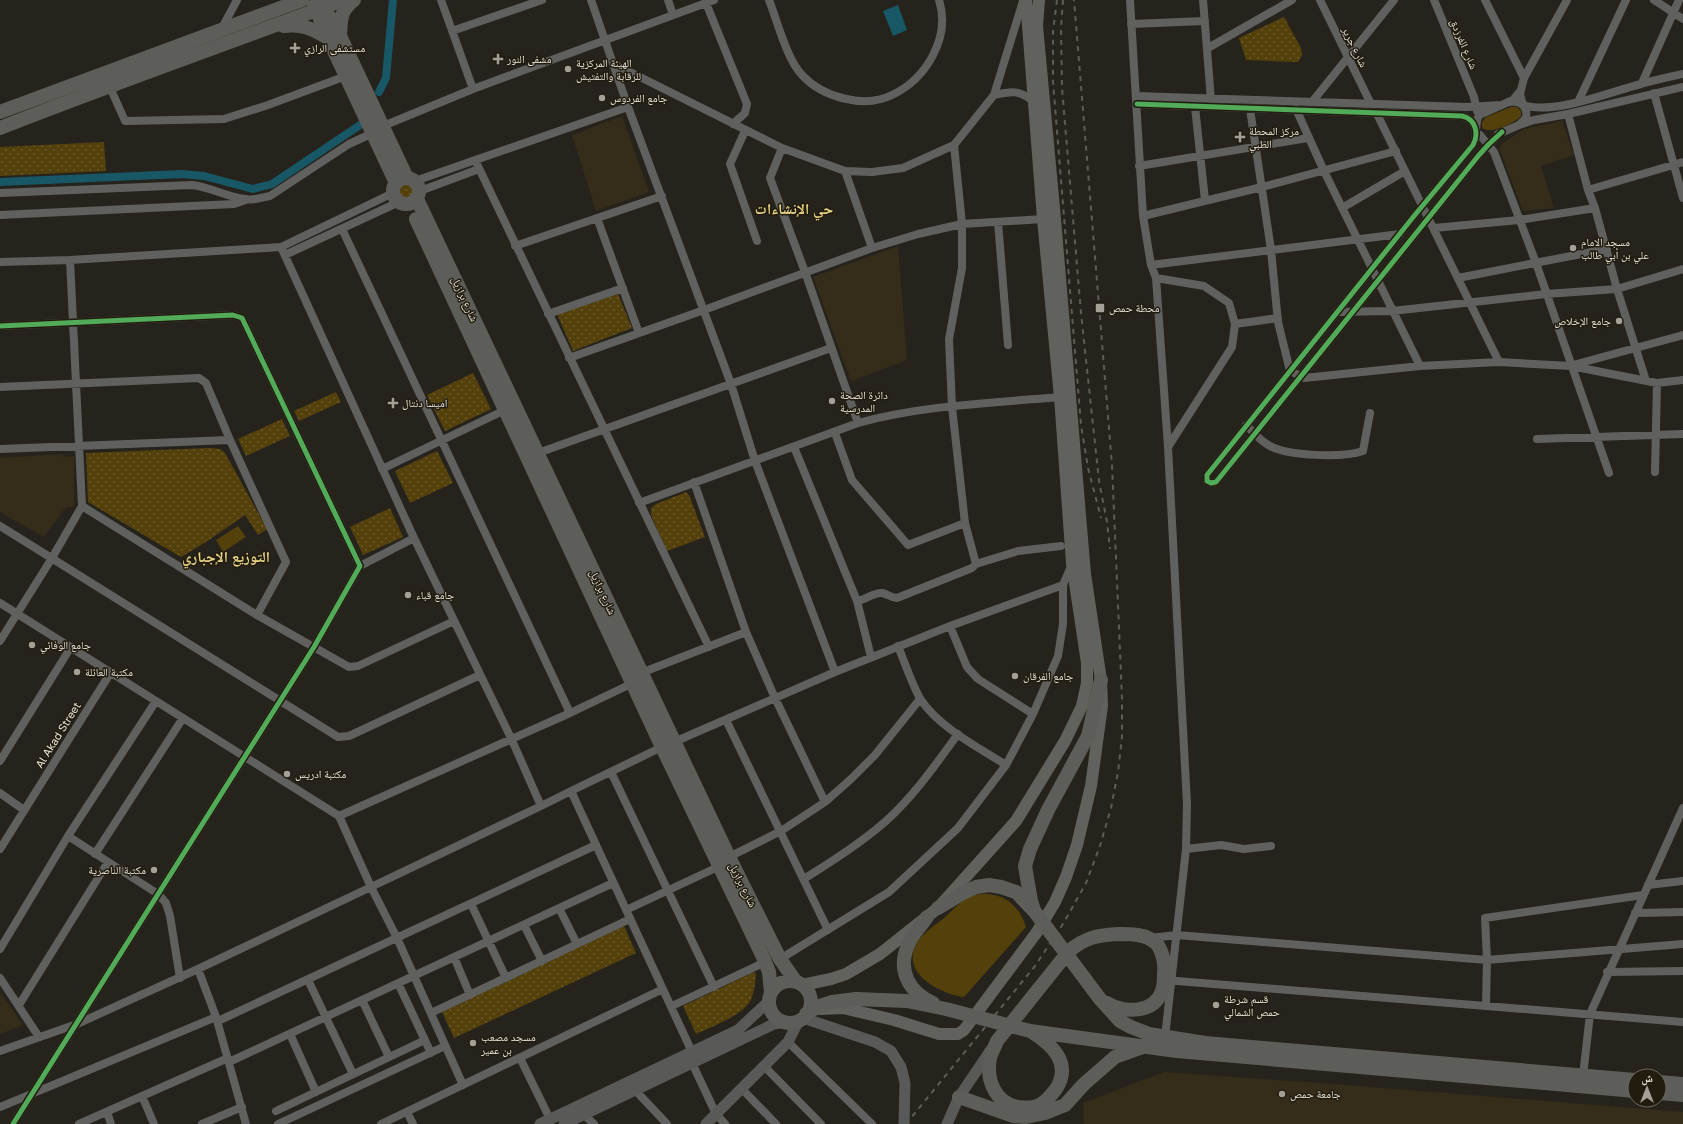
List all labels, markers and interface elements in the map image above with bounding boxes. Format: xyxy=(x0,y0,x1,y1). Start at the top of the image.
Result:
street label: شارع الفرزدق xyxy=(1447,17,1481,71)
street label: شارع جرير xyxy=(1339,24,1371,70)
place label: مستشفى الرازي xyxy=(304,41,365,57)
marker: مستشفى الرازي xyxy=(289,42,301,54)
place label: مشفى النور xyxy=(506,52,551,66)
marker: مشفى النور xyxy=(492,53,504,65)
place label: الهيئة المركزية للرقابة والتفتيش xyxy=(576,56,641,83)
marker: الهيئة المركزية للرقابة والتفتيش xyxy=(563,64,573,74)
place label: جامع الفردوس xyxy=(610,91,667,105)
marker: جامع الفردوس xyxy=(597,93,607,103)
place label: مركز المحطة الطبي xyxy=(1249,124,1299,153)
marker: مركز المحطة الطبي xyxy=(1234,131,1246,143)
district label: حي الإنشاءات xyxy=(755,199,833,221)
place label: مسجد الامام علي بن أبي طالب xyxy=(1581,235,1650,264)
marker: مسجد الامام علي بن أبي طالب xyxy=(1568,243,1578,253)
street label: شارع برازيل xyxy=(448,274,482,324)
place label: محطة حمص xyxy=(1109,301,1160,315)
marker: محطة حمص xyxy=(1094,302,1106,314)
place label: جامع الإخلاص xyxy=(1554,314,1611,328)
marker: جامع الإخلاص xyxy=(1614,316,1624,326)
place label: دائرة الصحة المدرسية xyxy=(840,388,888,414)
place label: اميسا دنتال xyxy=(402,396,447,410)
marker: دائرة الصحة المدرسية xyxy=(827,396,837,406)
marker: اميسا دنتال xyxy=(387,397,399,409)
district label: التوزيع الإجباري xyxy=(182,547,270,569)
street label: شارع برازيل xyxy=(586,567,620,617)
place label: جامع قباء xyxy=(416,588,454,602)
marker: جامع قباء xyxy=(403,590,413,600)
place label: جامع الوفائي xyxy=(40,638,91,654)
marker: جامع الوفائي xyxy=(27,640,37,650)
place label: مكتبة العائلة xyxy=(85,665,133,678)
marker: مكتبة العائلة xyxy=(72,667,82,677)
place label: جامع الفرقان xyxy=(1023,669,1073,683)
marker: جامع الفرقان xyxy=(1010,671,1020,681)
street label: Al Akad Street xyxy=(32,699,83,770)
place label: مكتبة ادريس xyxy=(295,767,346,781)
marker: مكتبة ادريس xyxy=(282,769,292,779)
street label: شارع برازيل xyxy=(726,860,760,910)
place label: مكتبة الناصرية xyxy=(88,863,146,876)
marker: مكتبة الناصرية xyxy=(149,865,159,875)
place label: قسم شرطة حمص الشمالي xyxy=(1224,992,1280,1021)
marker: قسم شرطة حمص الشمالي xyxy=(1211,1000,1221,1010)
place label: مسجد مصعب بن عمير xyxy=(480,1030,536,1057)
marker: مسجد مصعب بن عمير xyxy=(468,1038,478,1048)
north arrow xyxy=(1627,1068,1667,1108)
text: ش xyxy=(1641,1071,1653,1086)
place label: جامعة حمص xyxy=(1290,1087,1341,1101)
marker: جامعة حمص xyxy=(1277,1089,1287,1099)

